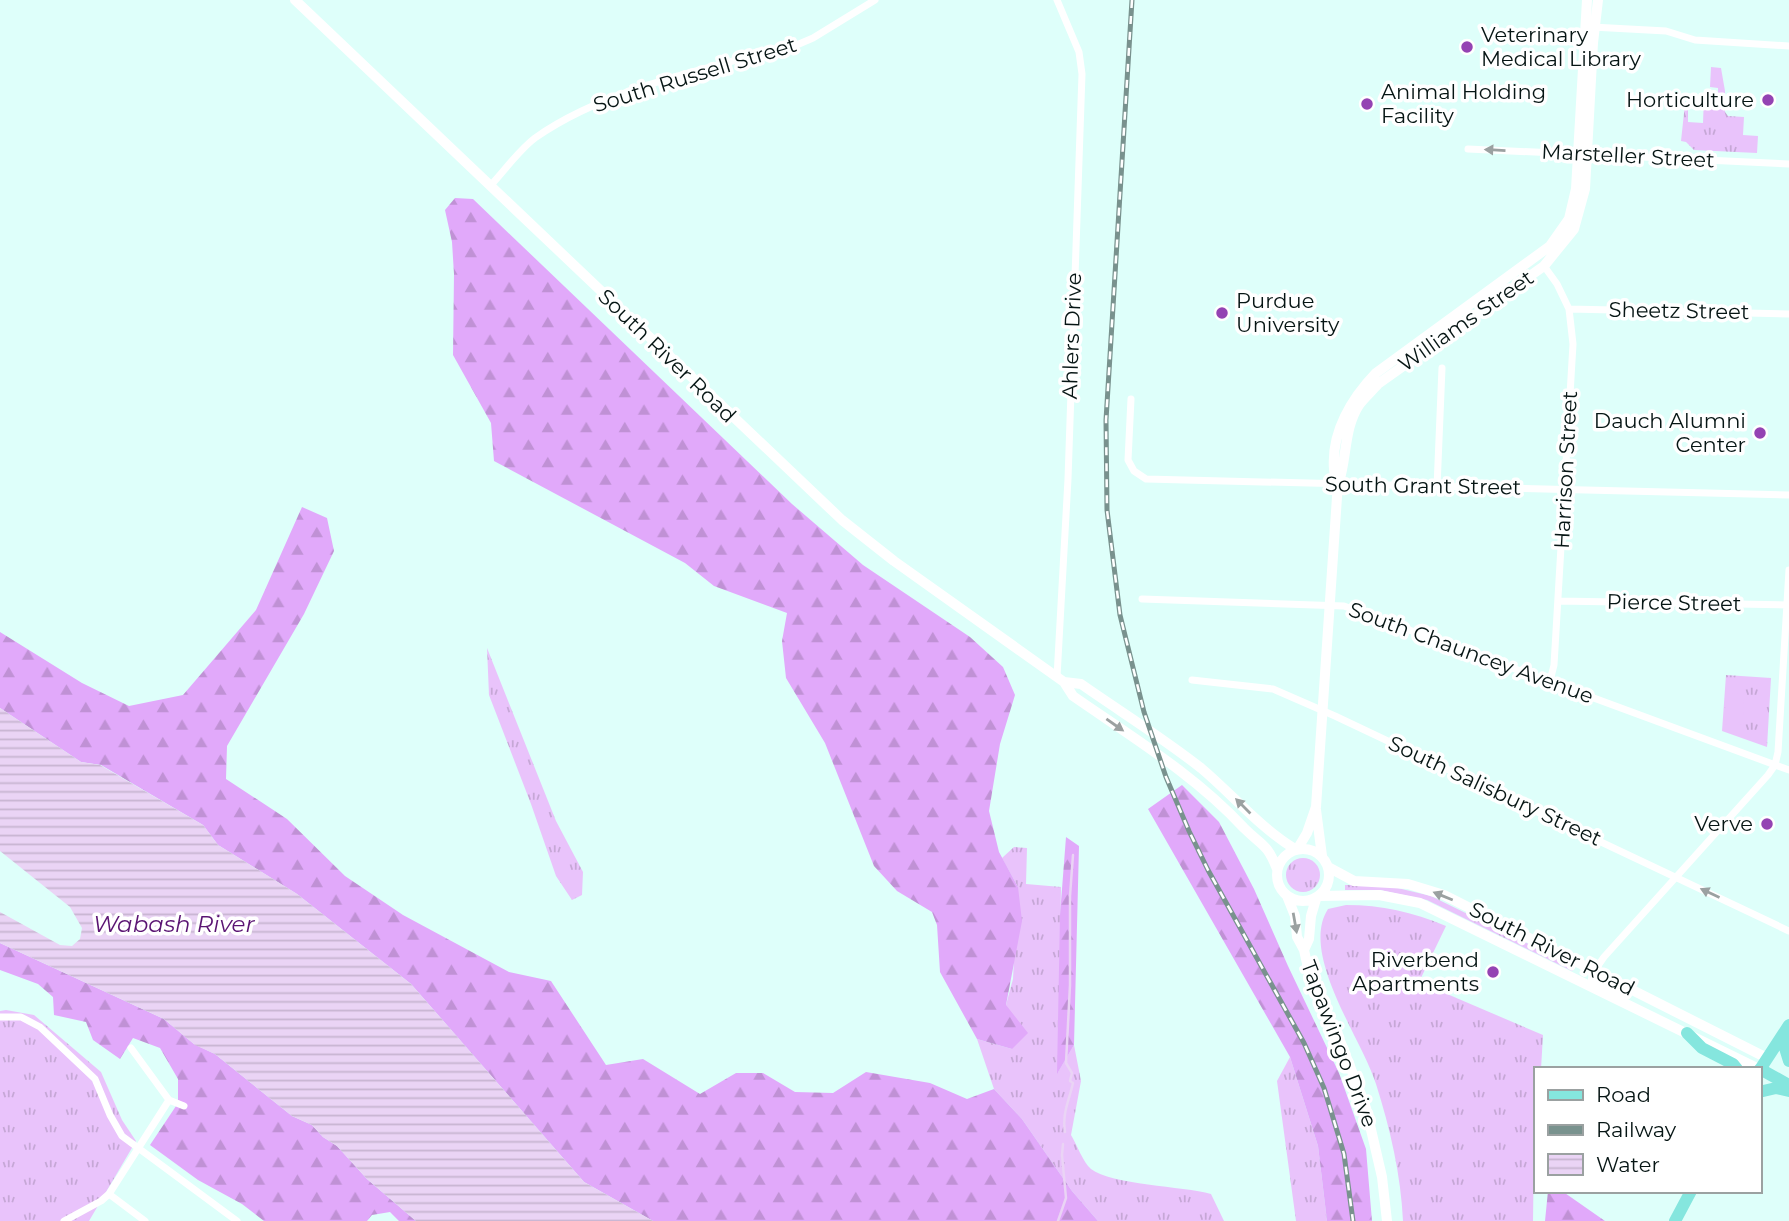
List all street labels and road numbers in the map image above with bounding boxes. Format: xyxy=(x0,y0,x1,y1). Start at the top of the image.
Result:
street label: South Russell Street xyxy=(590,32,799,117)
street label: Marsteller Street xyxy=(1541,138,1715,173)
street label: Williams Street xyxy=(1393,265,1538,377)
street label: Ahlers Drive xyxy=(1057,272,1086,400)
street label: South River Road xyxy=(593,283,741,428)
street label: Sheetz Street xyxy=(1608,297,1750,324)
street label: Harrison Street xyxy=(1549,390,1582,550)
street label: South Grant Street xyxy=(1325,471,1521,500)
street label: Pierce Street xyxy=(1606,589,1742,616)
street label: South Chauncey Avenue xyxy=(1345,597,1597,708)
street label: South Salisbury Street xyxy=(1385,730,1606,851)
street label: South River Road xyxy=(1466,896,1639,1001)
street label: Tapawingo Drive xyxy=(1296,957,1383,1131)

